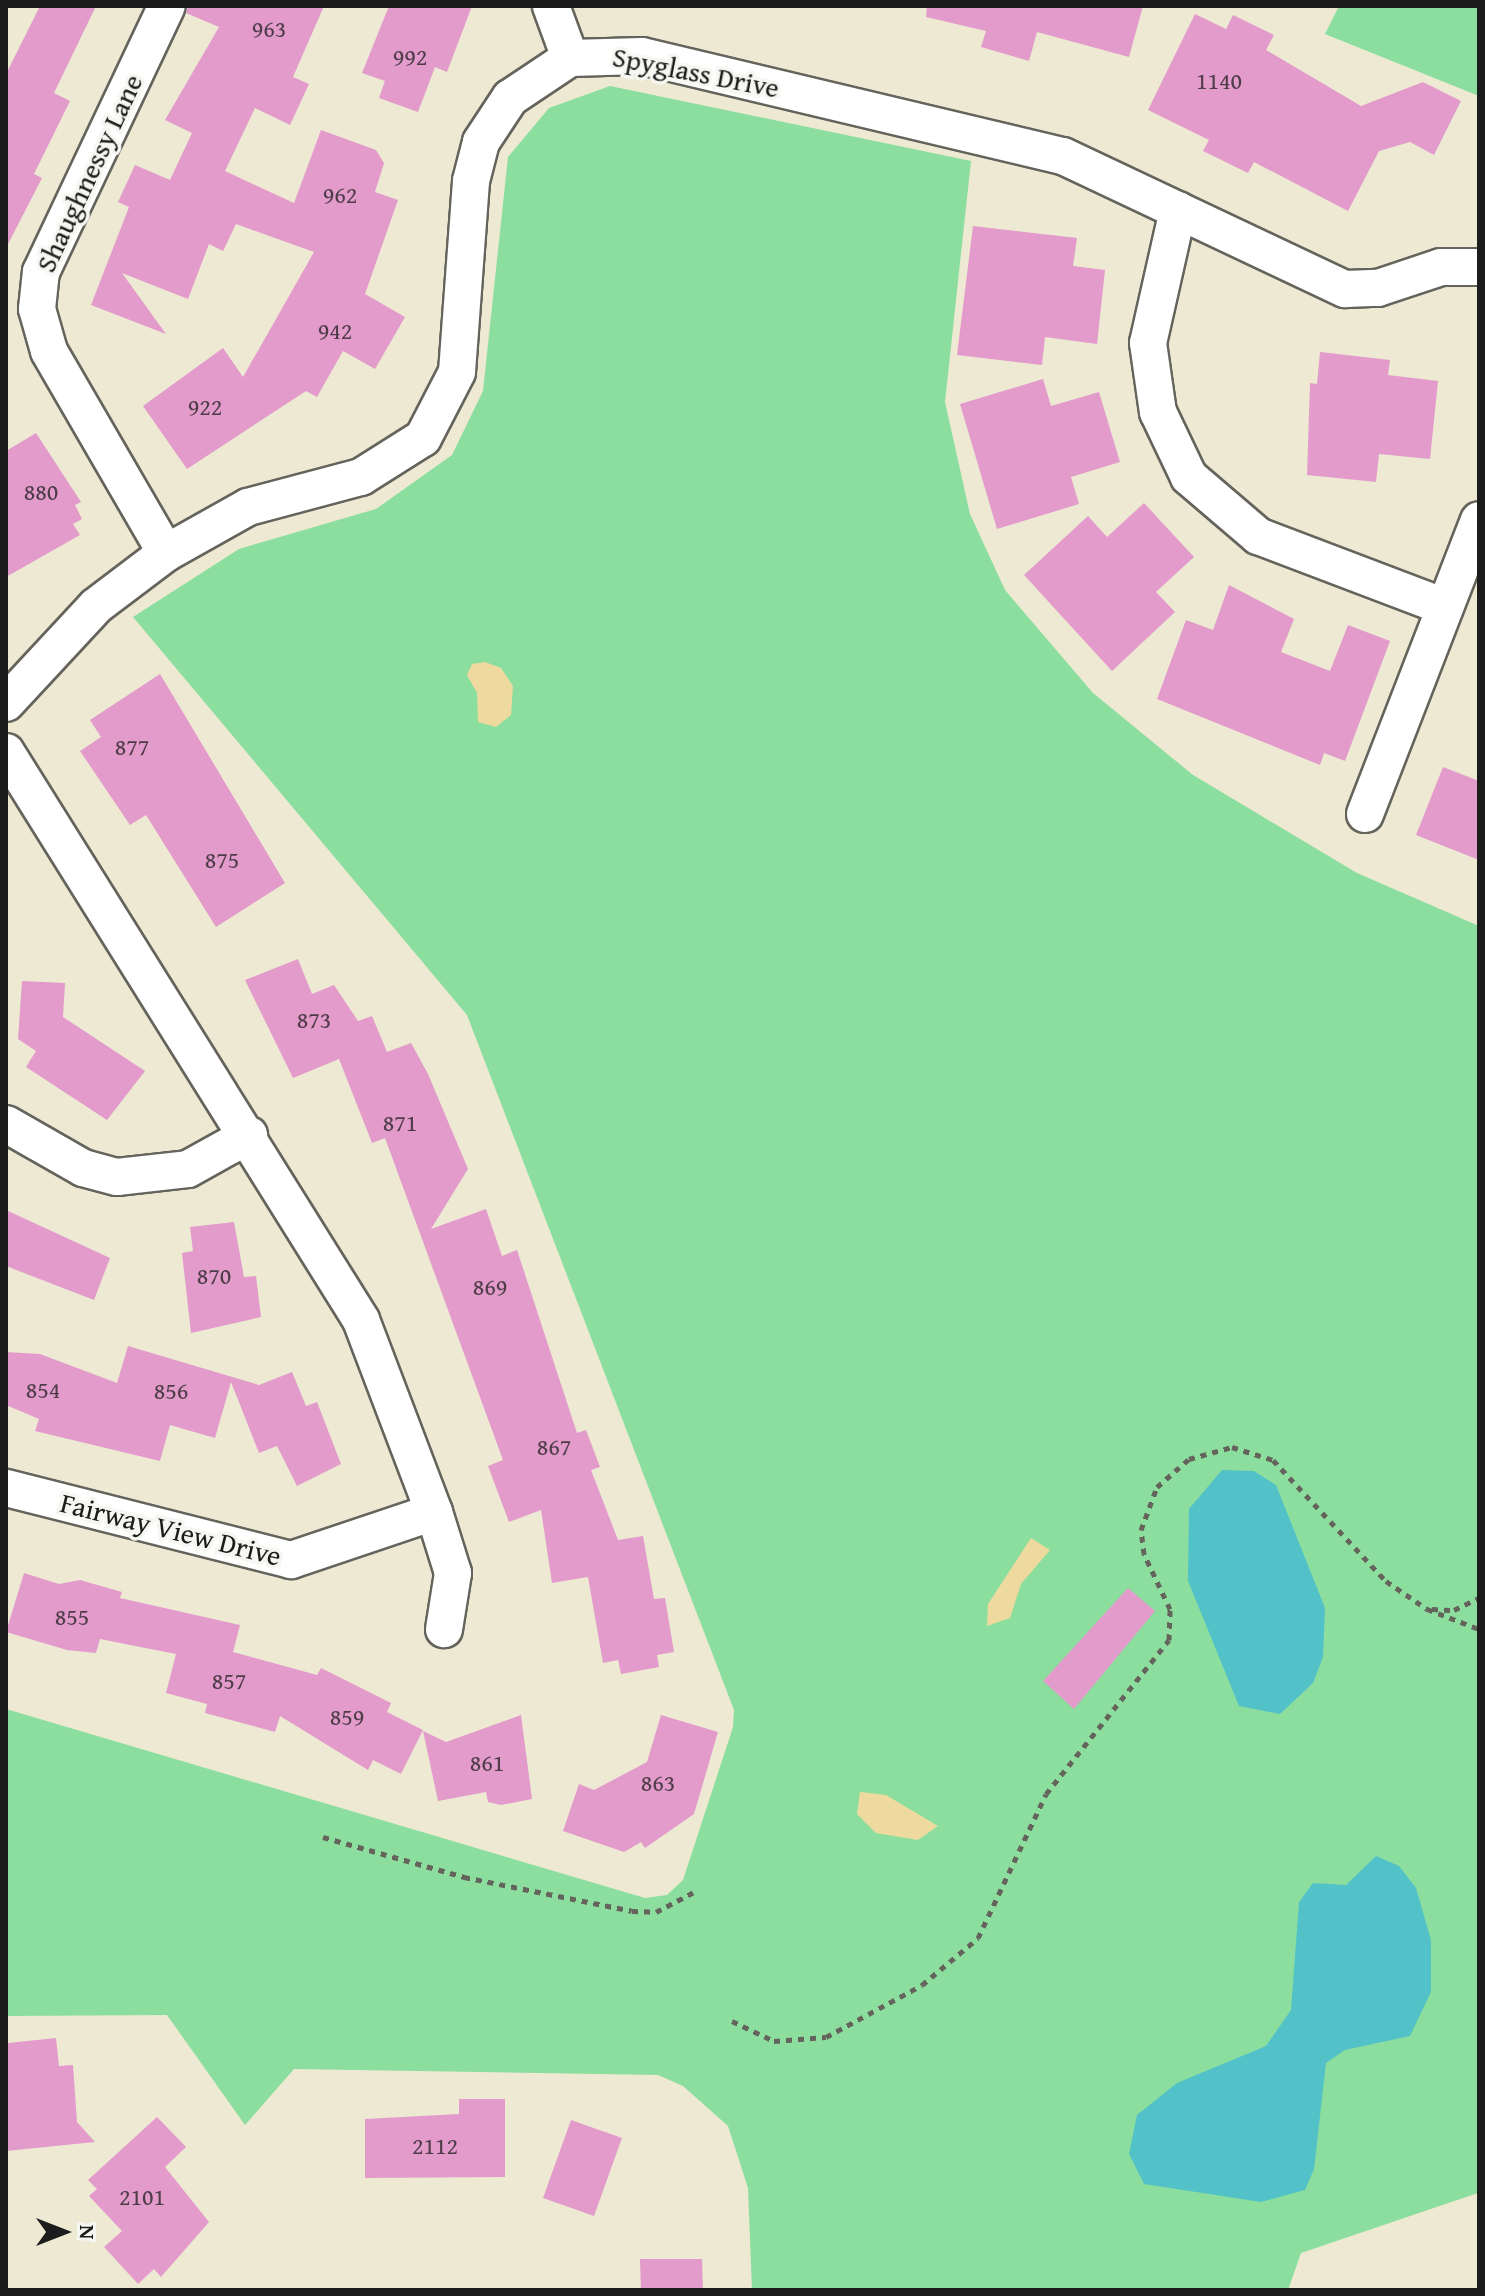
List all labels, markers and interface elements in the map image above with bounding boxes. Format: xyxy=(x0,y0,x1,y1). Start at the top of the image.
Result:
house number: 963 xyxy=(252,15,286,43)
street label: Spyglass Drive xyxy=(610,39,782,105)
house number: 992 xyxy=(393,43,427,71)
house number: 1140 xyxy=(1196,67,1242,95)
street label: Shaughnessy Lane xyxy=(28,69,150,277)
house number: 962 xyxy=(323,181,357,209)
house number: 942 xyxy=(318,317,352,345)
house number: 922 xyxy=(188,393,222,421)
house number: 880 xyxy=(24,478,58,506)
house number: 877 xyxy=(115,733,149,761)
house number: 875 xyxy=(205,846,239,874)
house number: 873 xyxy=(297,1006,331,1034)
house number: 871 xyxy=(383,1109,417,1137)
house number: 870 xyxy=(197,1262,231,1290)
house number: 869 xyxy=(473,1273,507,1301)
house number: 854 xyxy=(26,1376,60,1404)
house number: 856 xyxy=(154,1377,188,1405)
house number: 867 xyxy=(537,1433,571,1461)
street label: Fairway View Drive xyxy=(57,1485,285,1573)
house number: 855 xyxy=(55,1603,89,1631)
house number: 857 xyxy=(212,1667,246,1695)
house number: 859 xyxy=(330,1703,364,1731)
house number: 861 xyxy=(470,1749,504,1777)
house number: 863 xyxy=(641,1769,675,1797)
house number: 2112 xyxy=(412,2132,458,2160)
house number: 2101 xyxy=(119,2183,165,2211)
north arrow xyxy=(24,2192,104,2272)
text: N xyxy=(72,2225,104,2239)

